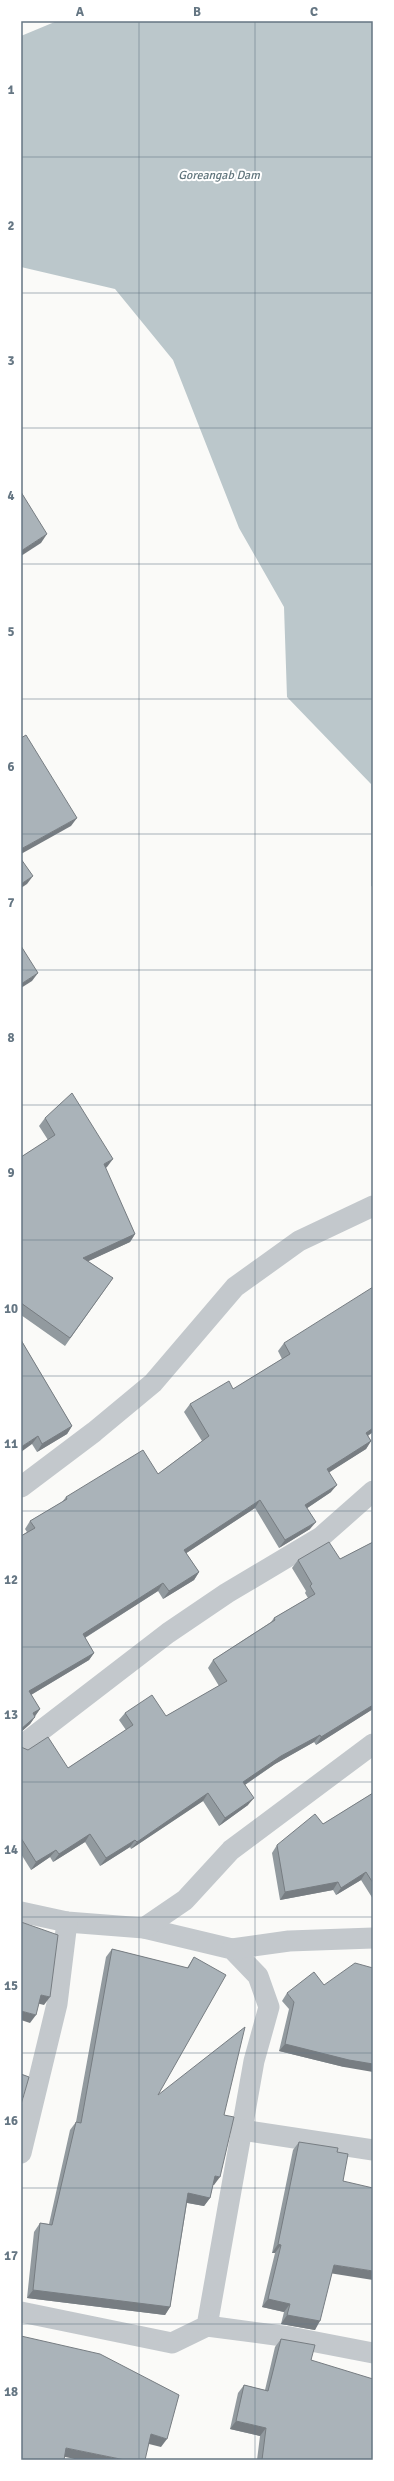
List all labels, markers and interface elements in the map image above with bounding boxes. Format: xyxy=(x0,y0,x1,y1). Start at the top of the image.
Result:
text: A xyxy=(76,4,85,20)
text: B xyxy=(193,4,201,20)
text: C xyxy=(310,4,318,20)
text: 1 xyxy=(7,82,15,98)
water label: Goreangab Dam xyxy=(178,168,260,183)
text: 2 xyxy=(7,218,15,234)
text: 3 xyxy=(7,353,15,369)
text: 4 xyxy=(7,488,15,504)
text: 5 xyxy=(7,624,15,640)
text: 6 xyxy=(7,759,15,775)
text: 7 xyxy=(7,895,15,911)
text: 8 xyxy=(7,1030,15,1046)
text: 9 xyxy=(7,1165,15,1181)
text: 10 xyxy=(4,1301,18,1317)
text: 11 xyxy=(4,1436,18,1452)
text: 12 xyxy=(4,1572,18,1588)
text: 13 xyxy=(4,1707,18,1723)
text: 14 xyxy=(4,1842,18,1858)
text: 15 xyxy=(4,1978,18,1994)
text: 16 xyxy=(4,2113,18,2129)
text: 17 xyxy=(4,2248,18,2264)
text: 18 xyxy=(4,2384,18,2400)

